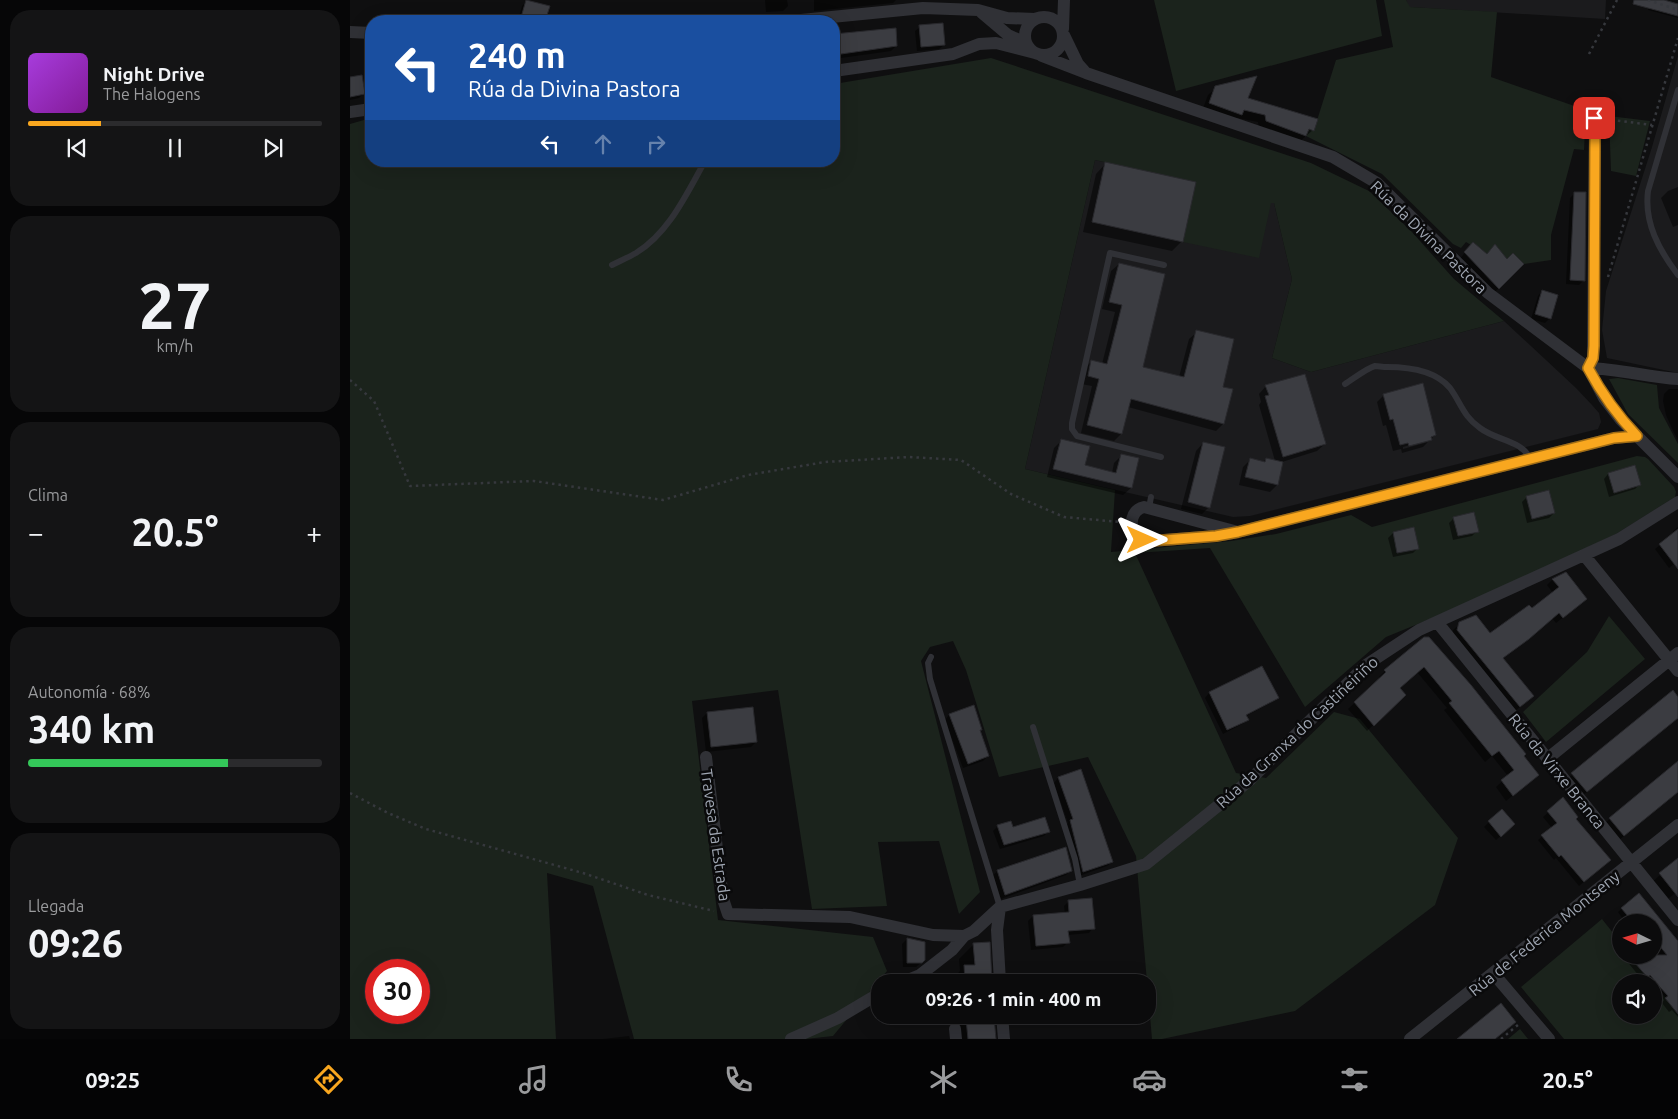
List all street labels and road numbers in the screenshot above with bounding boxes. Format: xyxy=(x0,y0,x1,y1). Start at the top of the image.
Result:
street label: Rúa da Divina Pastora xyxy=(1367,177,1491,297)
street label: Rúa da Granxa do Castiñeiriño xyxy=(1213,652,1381,812)
street label: Rúa da Virxe Branca xyxy=(1505,710,1609,832)
street label: Travesa da Estrada xyxy=(698,768,734,902)
street label: Rúa de Federica Montseny xyxy=(1465,866,1623,999)

